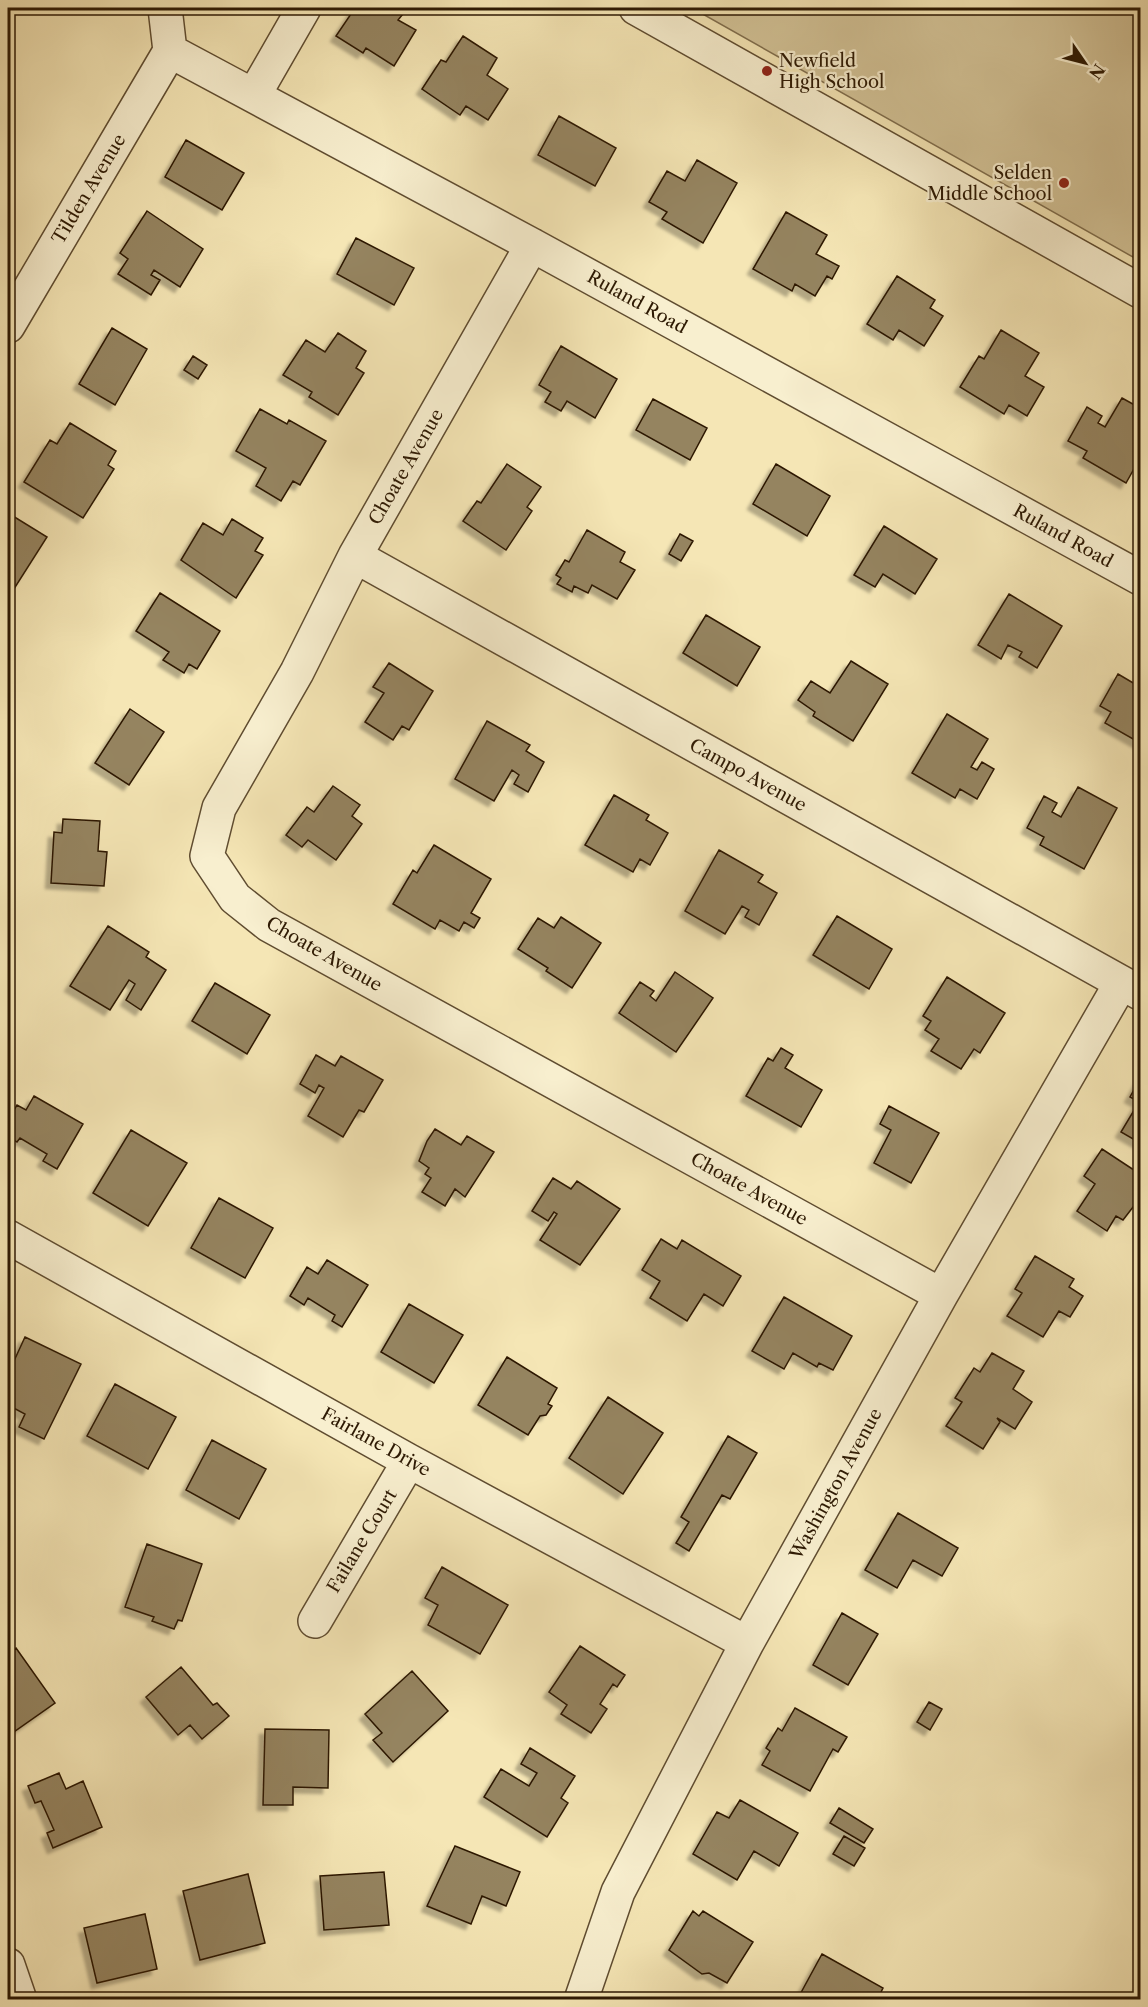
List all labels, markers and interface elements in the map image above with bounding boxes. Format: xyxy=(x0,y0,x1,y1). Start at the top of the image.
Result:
north arrow xyxy=(1055,33,1115,93)
place label: Newfield High School xyxy=(779,50,884,93)
text: N xyxy=(1085,60,1109,83)
marker: Newfield High School xyxy=(760,64,774,78)
street label: Tilden Avenue xyxy=(48,130,130,248)
place label: Selden Middle School xyxy=(927,162,1052,205)
marker: Selden Middle School xyxy=(1057,176,1071,190)
street label: Ruland Road xyxy=(583,266,691,338)
street label: Choate Avenue xyxy=(364,405,448,529)
street label: Ruland Road xyxy=(1009,500,1117,572)
street label: Campo Avenue xyxy=(686,734,810,816)
street label: Choate Avenue xyxy=(262,912,386,996)
street label: Choate Avenue xyxy=(687,1148,811,1230)
street label: Fairlane Drive xyxy=(318,1403,434,1481)
street label: Washington Avenue xyxy=(785,1404,887,1564)
street label: Failane Court xyxy=(322,1485,402,1597)

